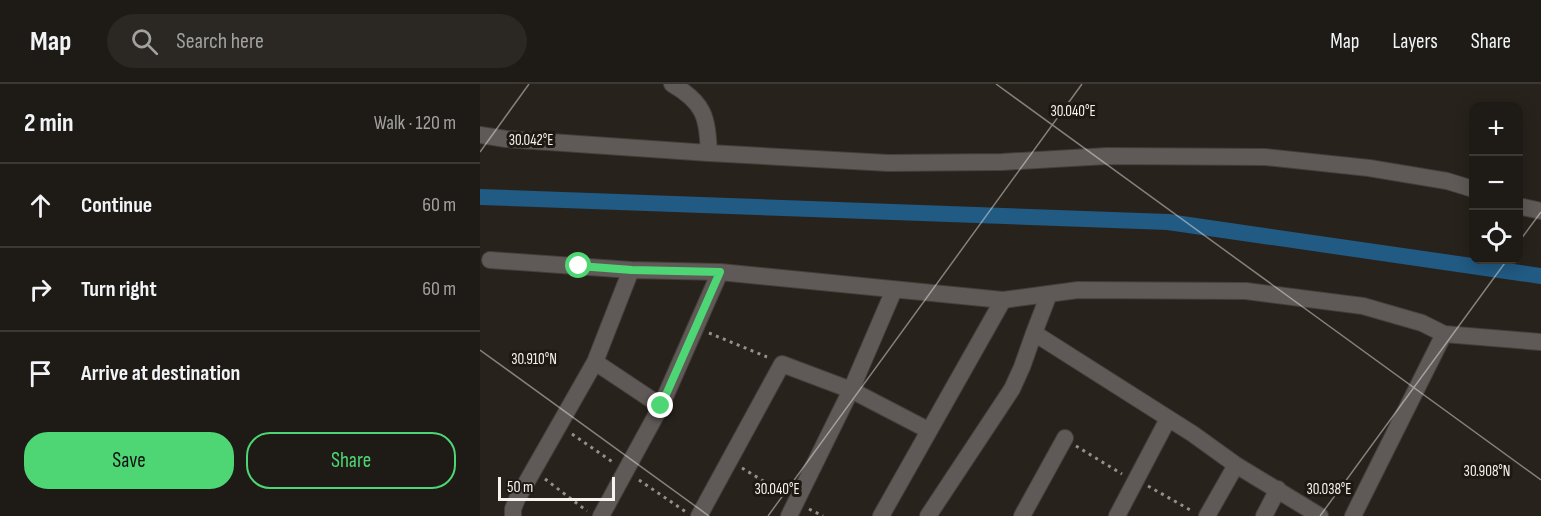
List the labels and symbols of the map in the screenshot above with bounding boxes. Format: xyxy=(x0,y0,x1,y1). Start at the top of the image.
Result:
text: 30.040°E xyxy=(1050,102,1096,121)
text: 30.042°E xyxy=(509,131,553,150)
route start xyxy=(565,252,591,278)
text: 30.910°N xyxy=(511,350,557,369)
route end xyxy=(647,392,673,418)
text: 30.908°N xyxy=(1464,462,1510,481)
scale bar xyxy=(498,474,615,502)
text: 30.040°E xyxy=(754,480,800,499)
text: 30.038°E xyxy=(1307,480,1351,499)

